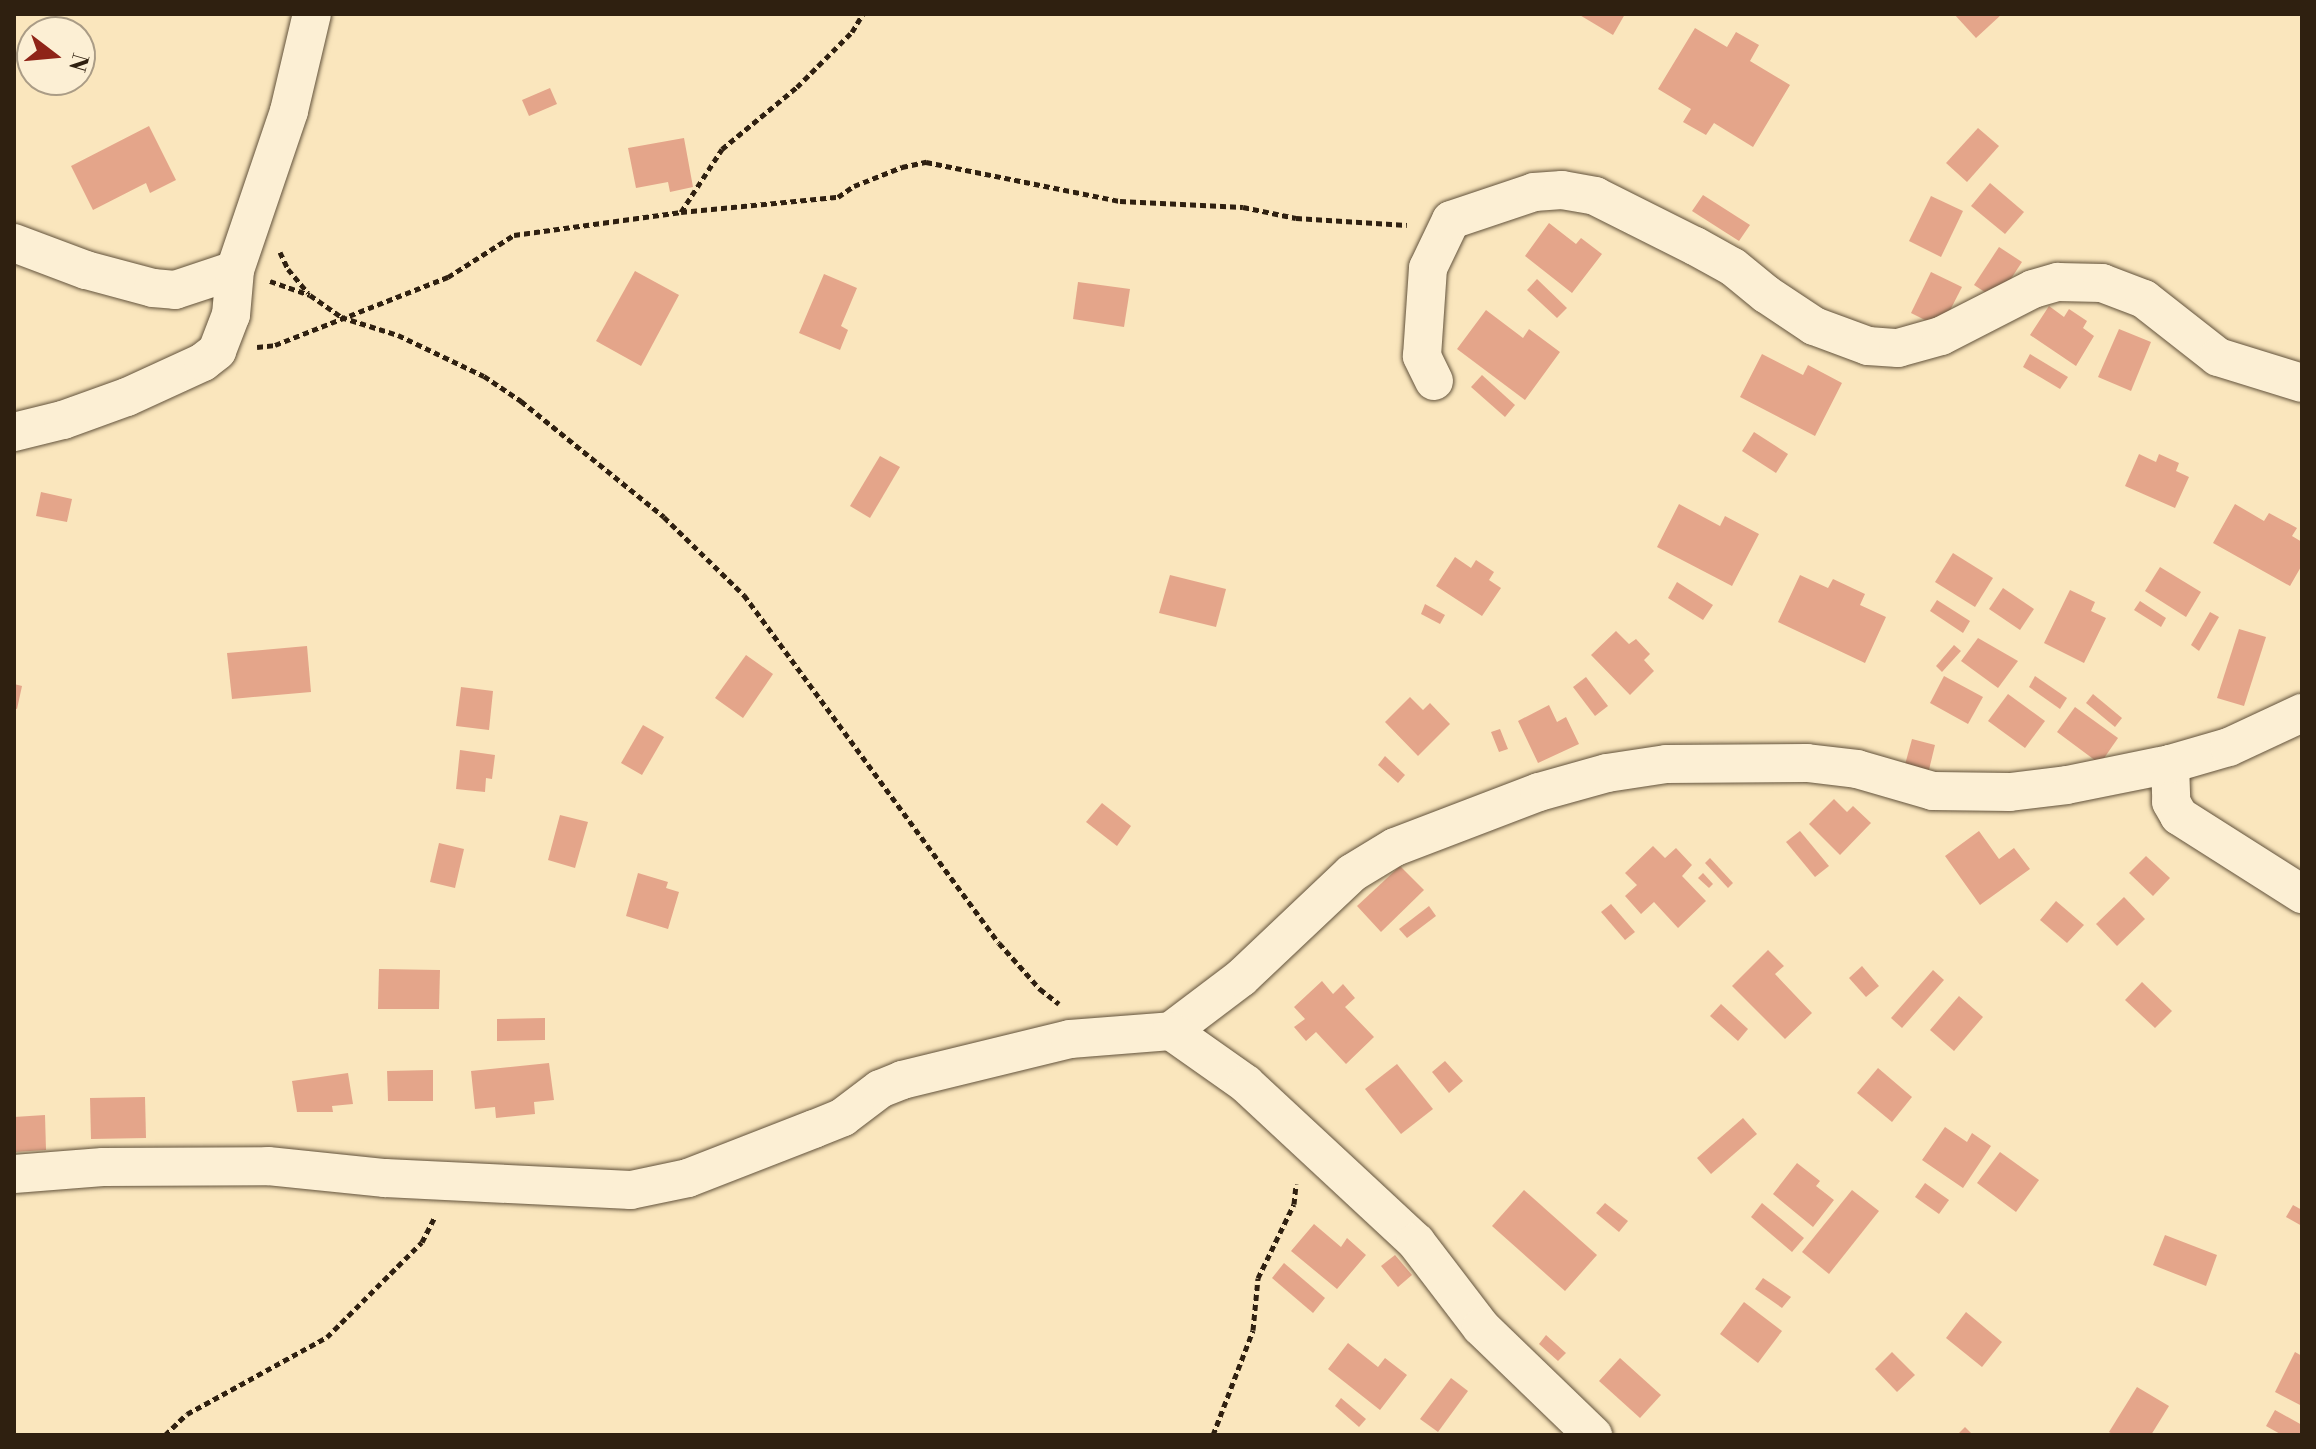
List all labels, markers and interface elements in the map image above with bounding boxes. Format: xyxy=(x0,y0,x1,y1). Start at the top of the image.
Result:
north arrow xyxy=(16,16,96,96)
text: N xyxy=(62,50,93,74)

